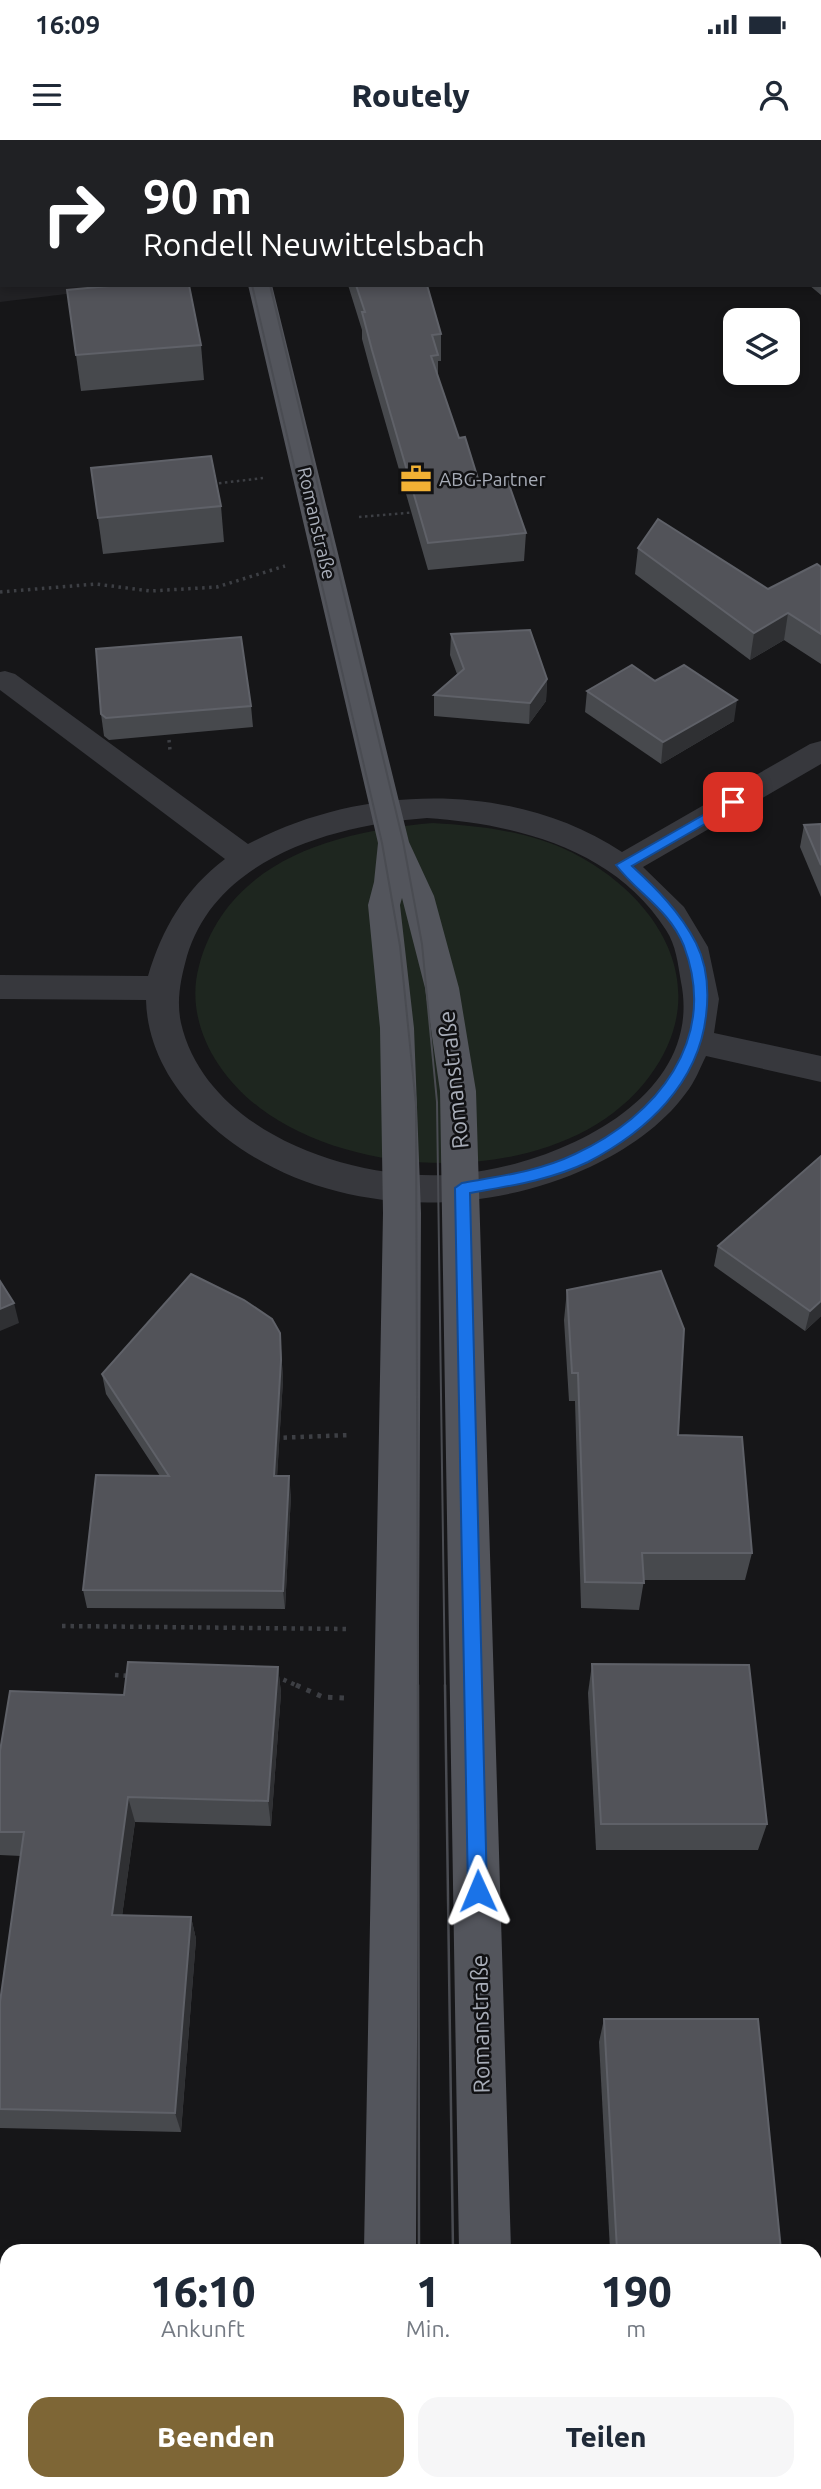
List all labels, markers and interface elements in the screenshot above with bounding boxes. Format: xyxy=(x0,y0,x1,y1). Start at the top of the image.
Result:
text: 16:09 xyxy=(35,10,100,39)
icon: menu xyxy=(28,76,66,114)
icon: person xyxy=(755,76,793,114)
text: Routely xyxy=(351,77,470,113)
icon: right xyxy=(28,168,119,259)
text: 90 m xyxy=(143,168,252,223)
text: Rondell Neuwittelsbach xyxy=(143,226,485,262)
map controls xyxy=(723,308,800,385)
button: layers xyxy=(723,308,800,385)
office icon: ABG-Partner xyxy=(399,462,433,496)
street label: Romanstraße xyxy=(293,465,341,581)
place label: ABG-Partner xyxy=(439,468,546,490)
pin xyxy=(703,772,763,832)
icon: arrive xyxy=(714,783,752,821)
street label: Romanstraße xyxy=(433,1010,473,1150)
position arrow xyxy=(441,1854,515,1928)
street label: Romanstraße xyxy=(466,1954,494,2094)
text: 16:10 xyxy=(150,2268,255,2315)
text: 1 xyxy=(416,2268,440,2315)
text: 190 xyxy=(601,2268,672,2315)
text: Ankunft xyxy=(161,2316,245,2341)
text: Min. xyxy=(406,2316,450,2341)
text: m xyxy=(626,2316,646,2341)
button: Beenden xyxy=(28,2397,404,2477)
button: Teilen xyxy=(418,2397,794,2477)

